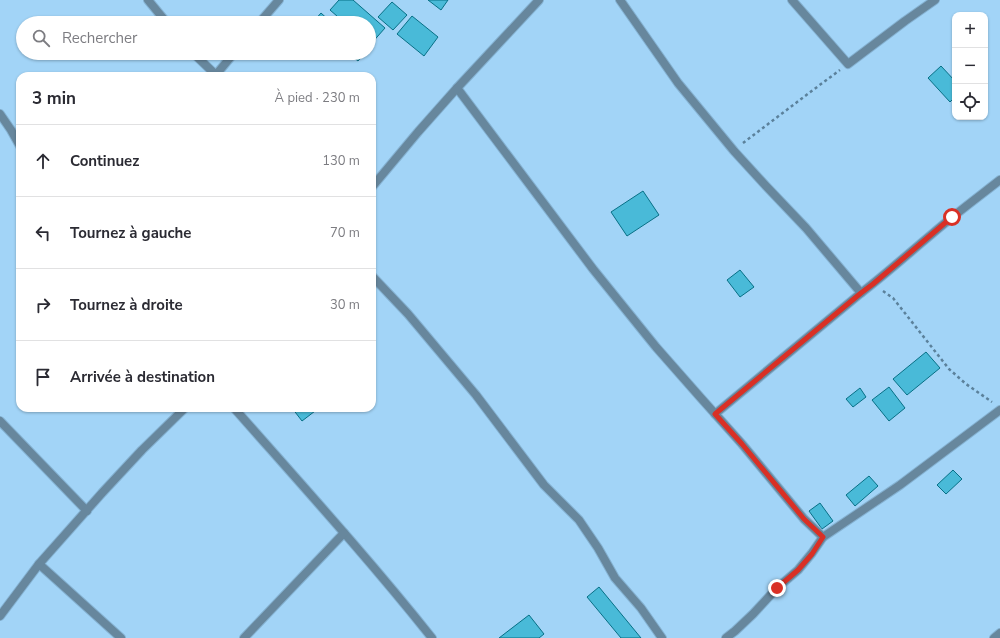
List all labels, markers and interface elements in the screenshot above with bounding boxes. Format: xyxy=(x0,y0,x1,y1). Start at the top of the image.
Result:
map controls xyxy=(952,12,988,120)
button: + xyxy=(952,12,988,48)
search box xyxy=(16,16,376,60)
icon: search xyxy=(30,27,52,49)
text: Rechercher xyxy=(62,28,137,48)
button: − xyxy=(952,48,988,84)
button: locate xyxy=(952,84,988,120)
text: 3 min xyxy=(32,87,76,110)
text: À pied · 230 m xyxy=(275,89,360,107)
icon: ahead xyxy=(32,150,54,172)
text: Continuez xyxy=(70,151,139,171)
text: 130 m xyxy=(322,152,360,170)
route start xyxy=(943,208,961,226)
icon: left xyxy=(32,222,54,244)
text: Tournez à gauche xyxy=(70,223,192,243)
text: 70 m xyxy=(330,224,360,242)
icon: right xyxy=(32,294,54,316)
text: Tournez à droite xyxy=(70,295,183,315)
text: 30 m xyxy=(330,296,360,314)
icon: arrive xyxy=(32,366,54,388)
text: Arrivée à destination xyxy=(70,367,215,387)
route end xyxy=(768,579,786,597)

